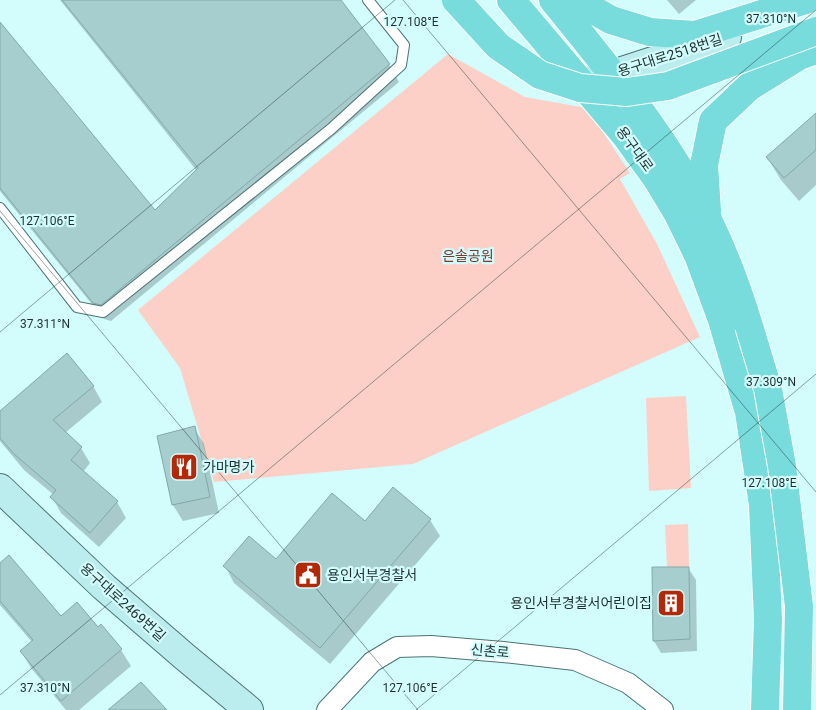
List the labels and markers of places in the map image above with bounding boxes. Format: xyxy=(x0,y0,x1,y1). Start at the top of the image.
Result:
restaurant icon: 가마명가 xyxy=(169,452,199,482)
place label: 가마명가 xyxy=(203,459,255,475)
public building icon: 용인서부경찰서 xyxy=(293,560,323,590)
place label: 용인서부경찰서 xyxy=(327,567,417,583)
building icon: 용인서부경찰서어린이집 xyxy=(656,588,686,618)
place label: 용인서부경찰서어린이집 xyxy=(510,595,652,611)

